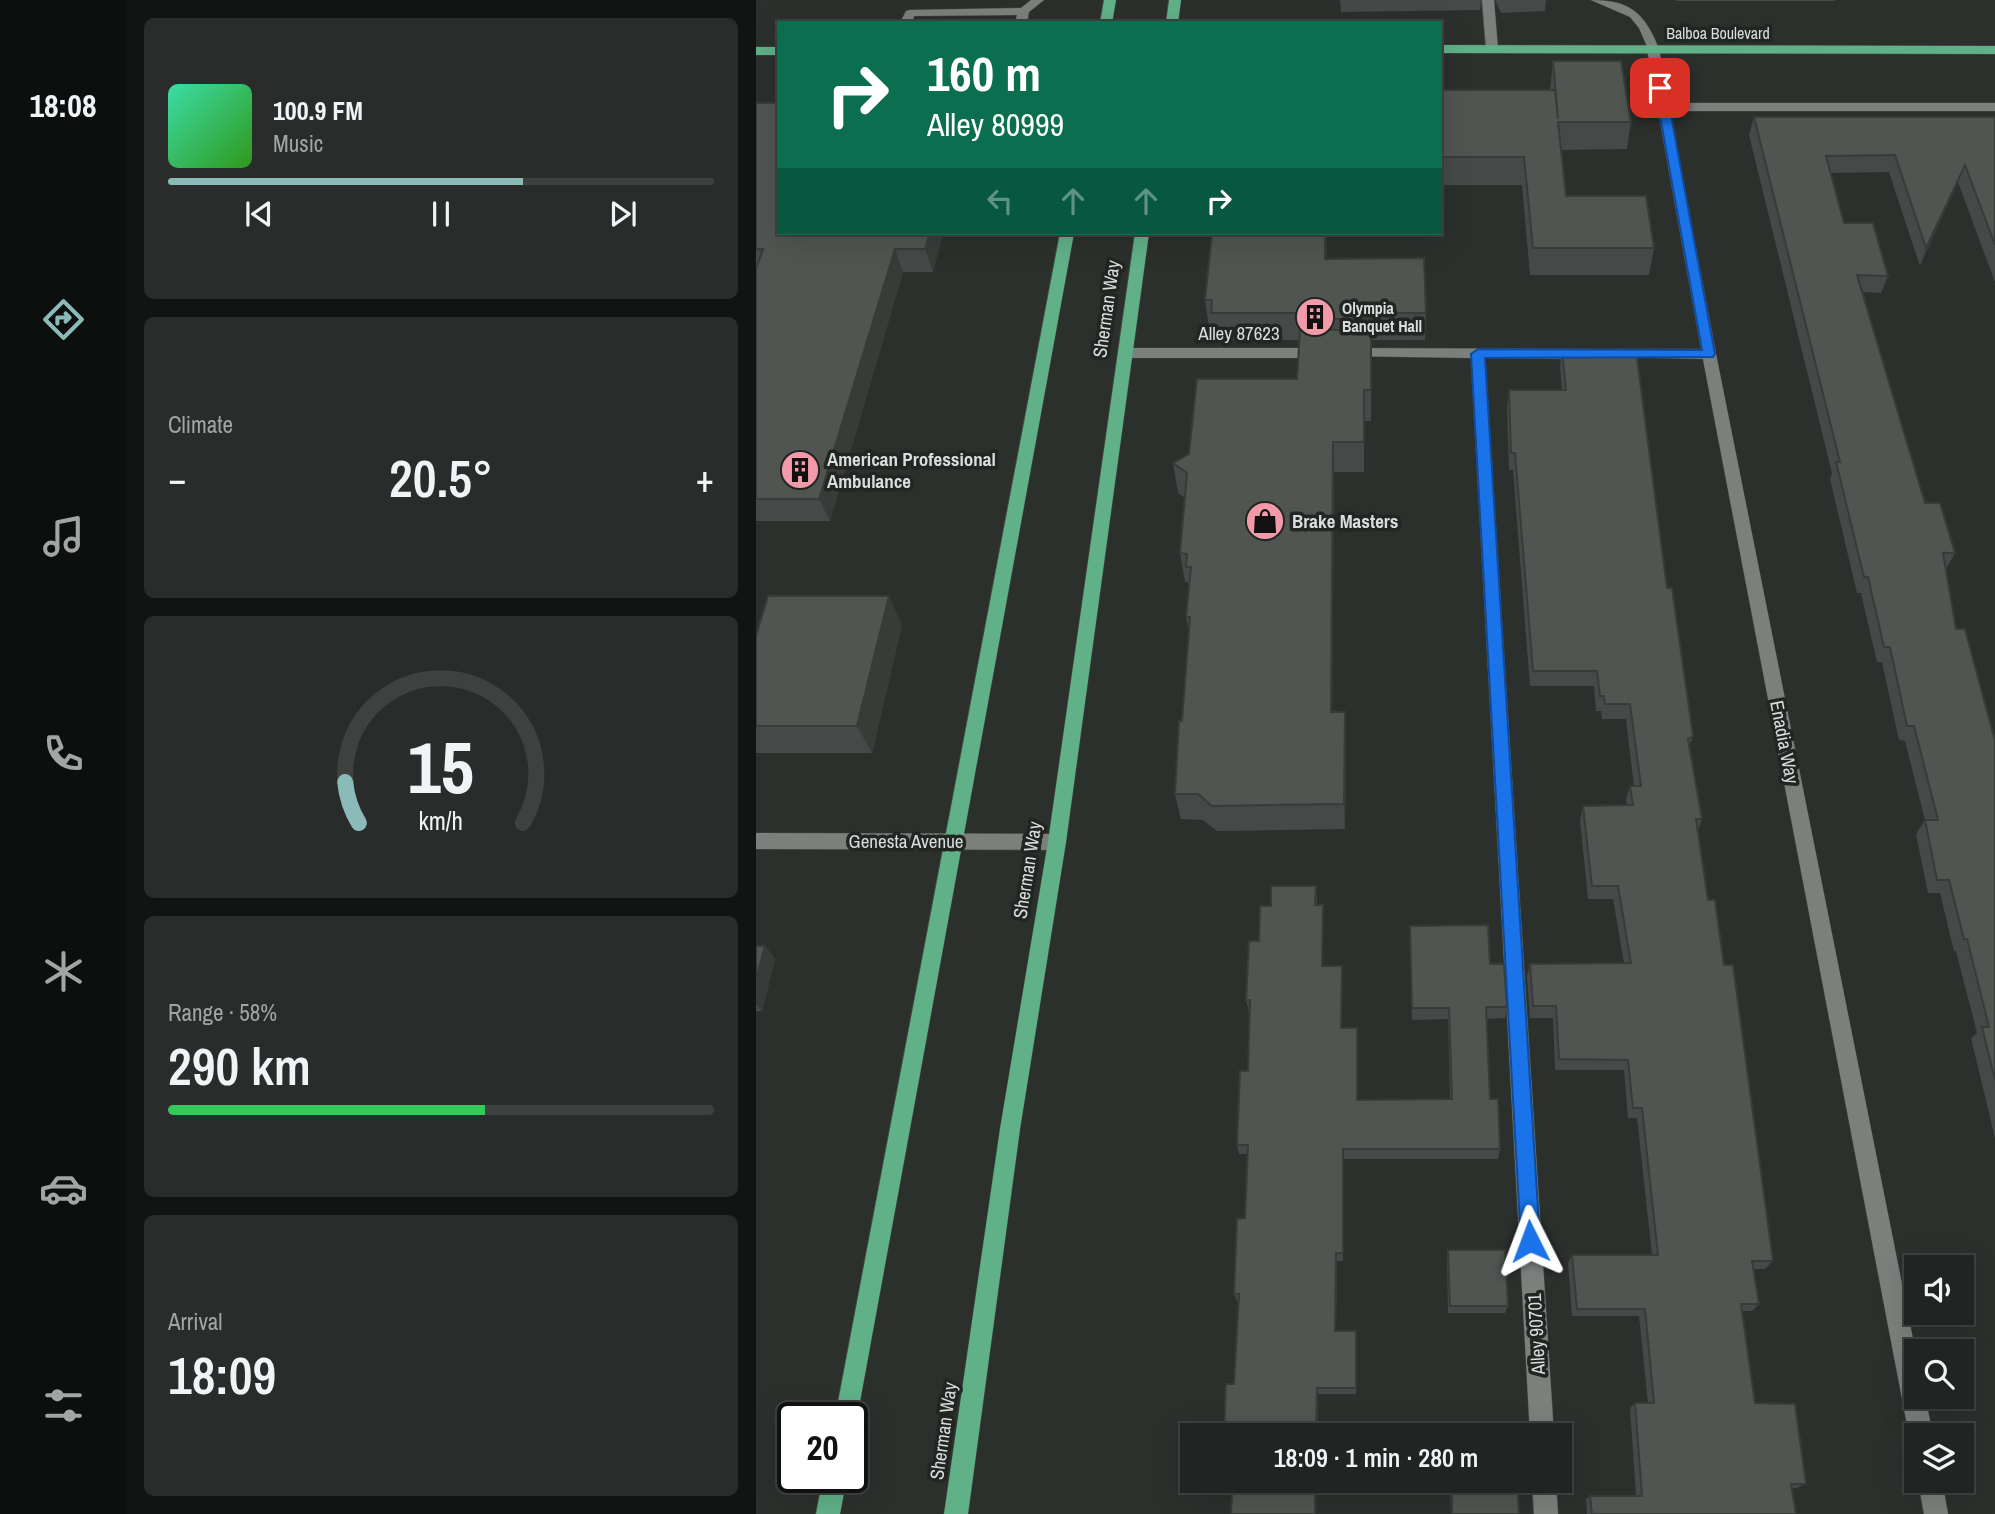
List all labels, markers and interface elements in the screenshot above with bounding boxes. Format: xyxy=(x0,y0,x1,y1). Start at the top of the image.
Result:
street label: Balboa Boulevard xyxy=(1666,22,1770,44)
text: 160 m xyxy=(927,40,1041,106)
icon: right xyxy=(812,49,903,140)
pin xyxy=(1630,58,1690,118)
icon: arrive xyxy=(1641,69,1679,107)
text: 18:08 xyxy=(29,84,97,127)
text: 100.9 FM xyxy=(273,93,363,128)
text: Alley 80999 xyxy=(927,103,1064,146)
text: Music xyxy=(273,128,323,159)
icon: left xyxy=(981,182,1019,220)
icon: ahead xyxy=(1054,182,1092,220)
icon: ahead xyxy=(1127,182,1165,220)
icon: right xyxy=(1200,182,1238,220)
icon: previous xyxy=(240,195,278,233)
icon: pause xyxy=(422,195,460,233)
icon: next xyxy=(604,195,642,233)
street label: Sherman Way xyxy=(1086,258,1126,359)
icon: directions xyxy=(39,295,88,344)
building icon: Olympia Banquet Hall xyxy=(1294,296,1336,338)
place label: Olympia Banquet Hall xyxy=(1342,297,1422,337)
street label: Alley 87623 xyxy=(1197,320,1280,346)
text: Climate xyxy=(168,409,233,440)
text: 20.5° xyxy=(389,443,493,513)
place label: American Professional Ambulance xyxy=(827,446,996,494)
building icon: American Professional Ambulance xyxy=(779,449,821,491)
text: − xyxy=(168,453,186,504)
text: + xyxy=(696,453,714,504)
shop icon: Brake Masters xyxy=(1244,500,1286,542)
place label: Brake Masters xyxy=(1292,508,1399,534)
icon: music xyxy=(39,512,88,561)
street label: Enadia Way xyxy=(1764,698,1806,786)
text: 15 xyxy=(408,718,474,816)
icon: phone xyxy=(39,729,88,778)
text: km/h xyxy=(419,804,463,838)
street label: Sherman Way xyxy=(1006,819,1048,920)
street label: Genesta Avenue xyxy=(849,828,963,854)
icon: climate xyxy=(39,947,88,996)
text: Range · 58% xyxy=(168,997,277,1028)
text: 290 km xyxy=(168,1031,311,1101)
icon: car xyxy=(39,1164,88,1213)
position arrow xyxy=(1493,1204,1567,1278)
map controls xyxy=(1904,1255,1974,1493)
button: sound xyxy=(1904,1255,1974,1325)
street label: Alley 90701 xyxy=(1521,1292,1551,1376)
text: Arrival xyxy=(168,1306,223,1337)
button: search xyxy=(1904,1339,1974,1409)
text: 18:09 xyxy=(168,1340,276,1410)
street label: Sherman Way xyxy=(923,1380,963,1481)
icon: filters xyxy=(39,1381,88,1430)
speed limit sign: 20 xyxy=(777,1402,868,1493)
button: layers xyxy=(1904,1423,1974,1493)
text: 18:09 · 1 min · 280 m xyxy=(1274,1440,1478,1475)

